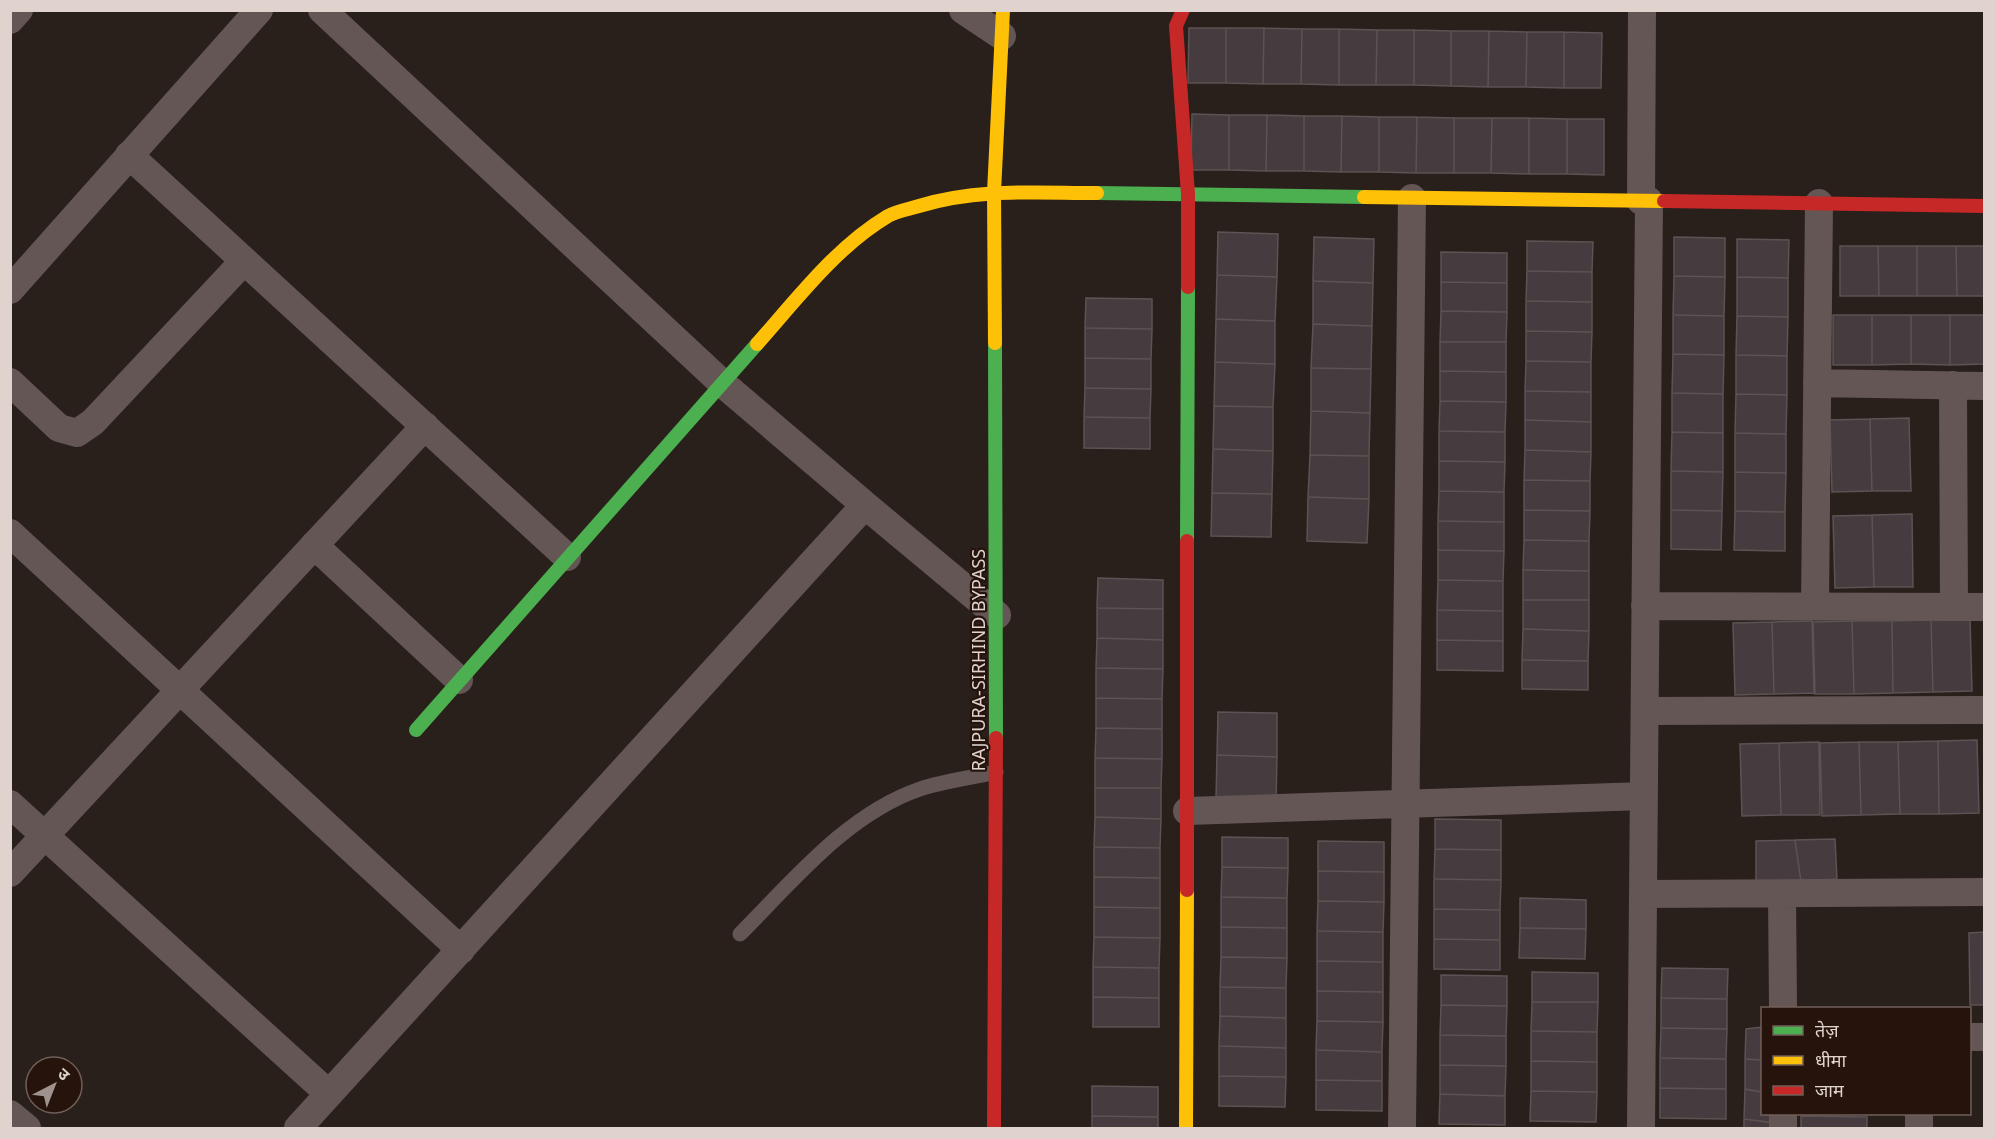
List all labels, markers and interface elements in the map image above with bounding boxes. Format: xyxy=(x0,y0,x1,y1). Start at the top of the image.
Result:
street label: RAJPURA-SIRHIND BYPASS xyxy=(966,549,990,771)
legend xyxy=(1761,1007,1971,1115)
text: तेज़ xyxy=(1815,1018,1839,1042)
text: धीमा xyxy=(1815,1048,1846,1072)
north arrow xyxy=(24,1055,84,1115)
text: उ xyxy=(53,1063,75,1086)
text: जाम xyxy=(1815,1078,1845,1102)

